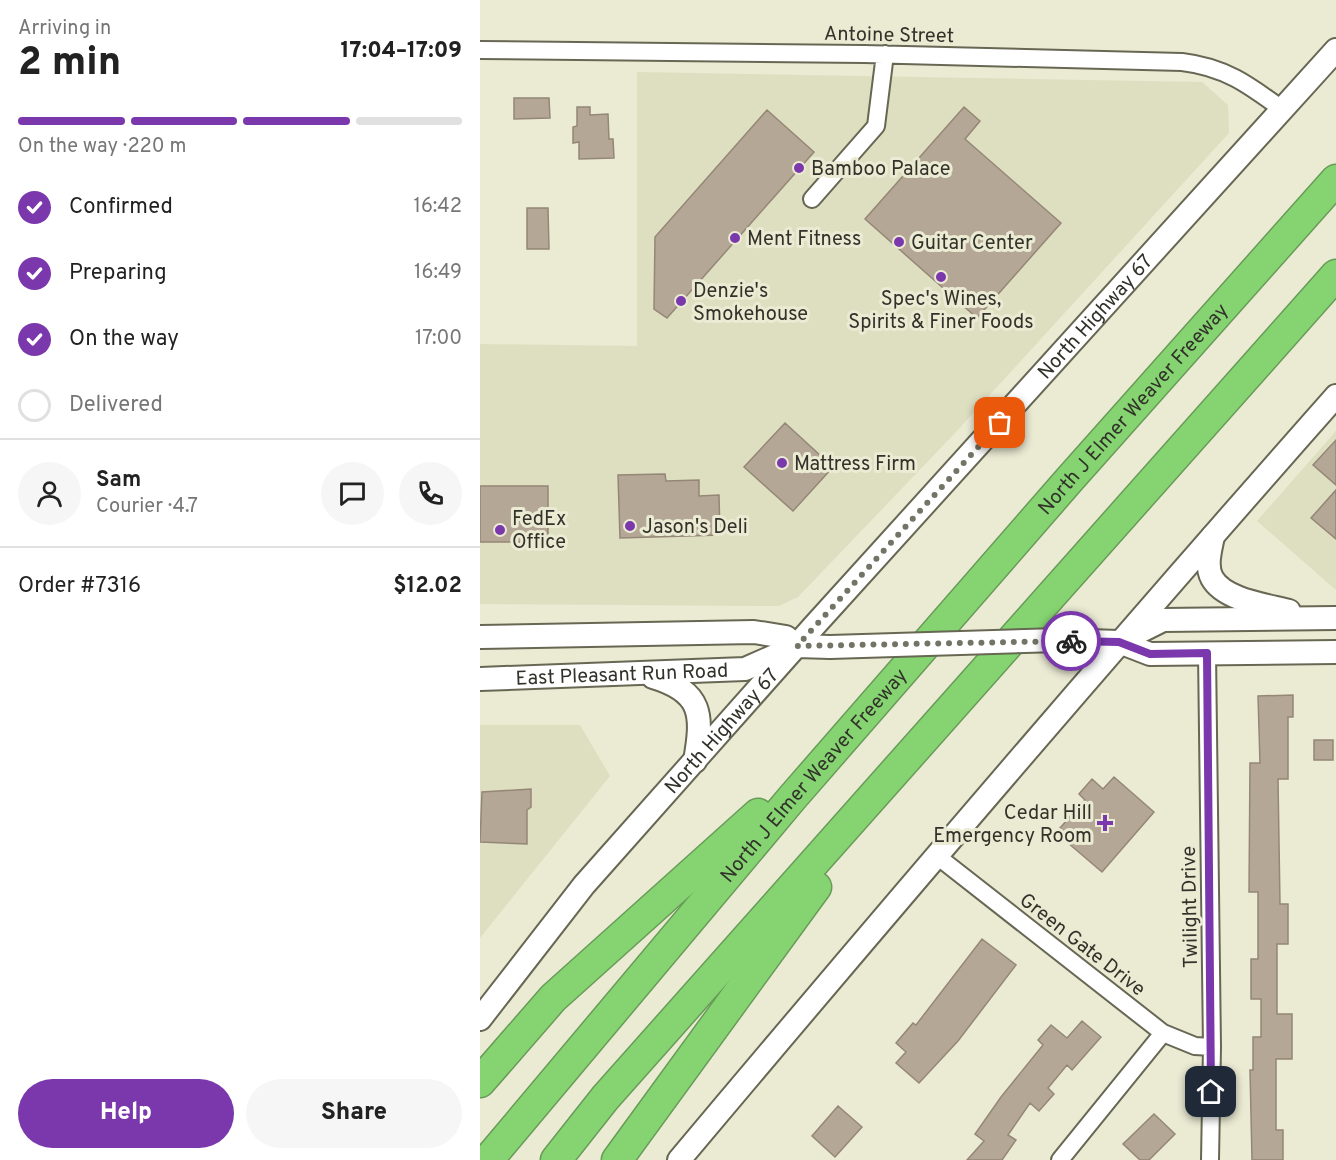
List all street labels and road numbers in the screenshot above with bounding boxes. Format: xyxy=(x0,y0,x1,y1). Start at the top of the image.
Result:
street label: Antoine Street xyxy=(824,22,954,50)
street label: North Highway 67 xyxy=(1033,250,1159,386)
street label: North J Elmer Weaver Freeway xyxy=(1033,299,1235,521)
street label: East Pleasant Run Road xyxy=(515,659,729,693)
street label: North Highway 67 xyxy=(660,664,785,800)
street label: North J Elmer Weaver Freeway xyxy=(715,664,914,889)
street label: Twilight Drive xyxy=(1177,846,1205,968)
street label: Green Gate Drive xyxy=(1013,888,1150,1003)

